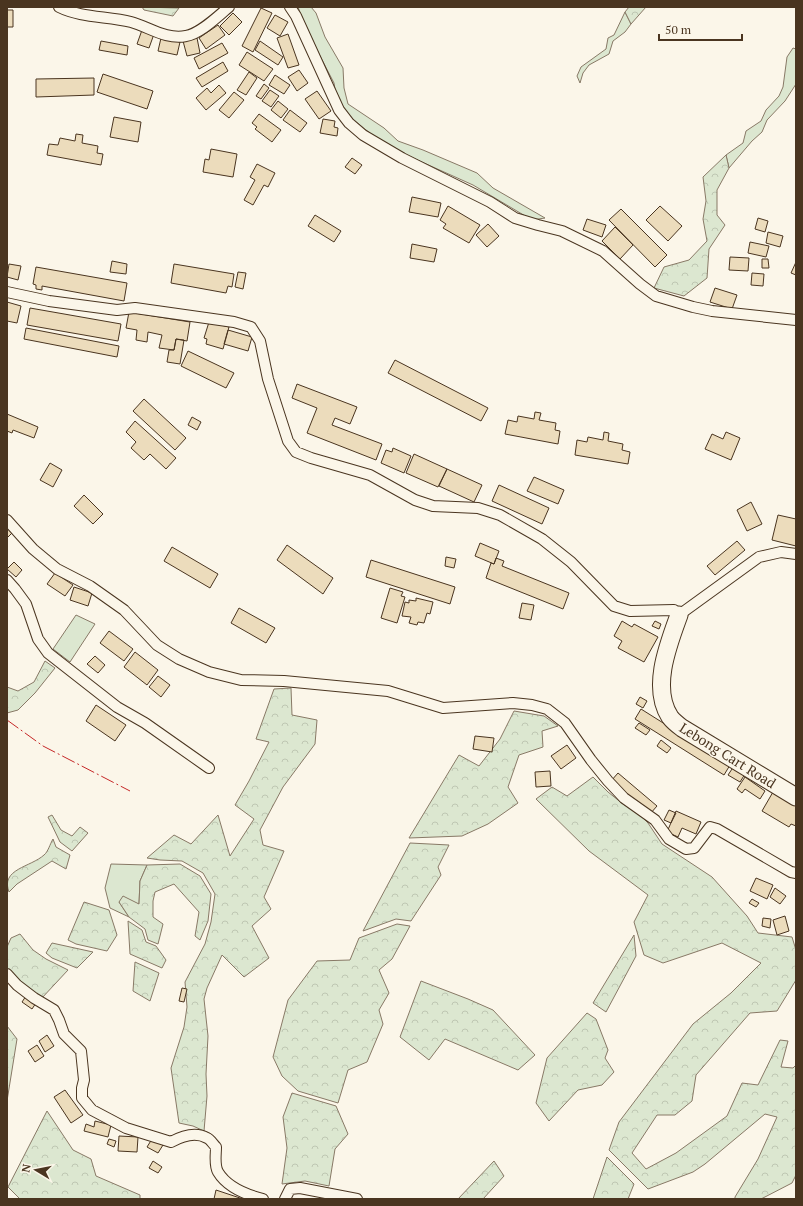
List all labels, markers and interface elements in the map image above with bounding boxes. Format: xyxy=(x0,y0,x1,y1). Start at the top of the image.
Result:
scale bar xyxy=(659,16,742,42)
text: 50 m xyxy=(665,22,692,37)
street label: Lebong Cart Road xyxy=(676,718,780,792)
north arrow xyxy=(16,1150,56,1190)
text: N xyxy=(19,1162,34,1174)

